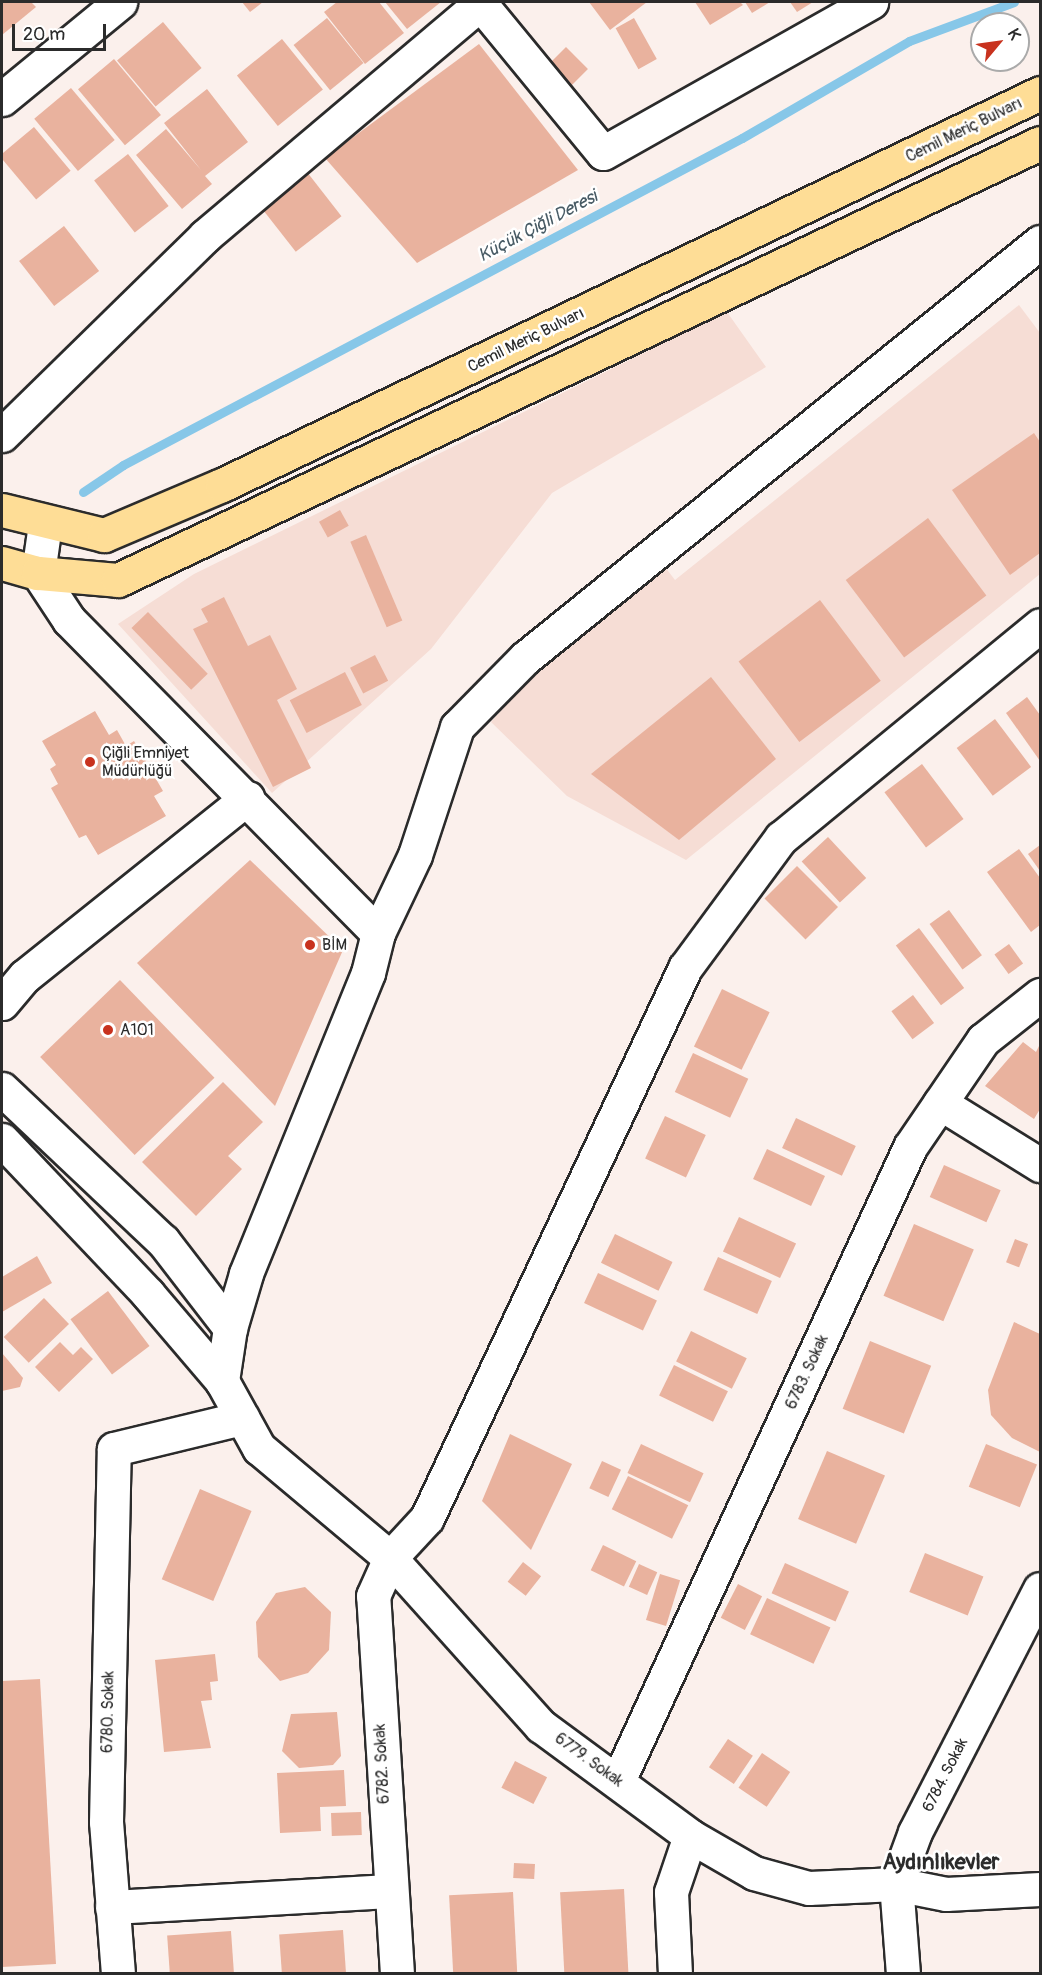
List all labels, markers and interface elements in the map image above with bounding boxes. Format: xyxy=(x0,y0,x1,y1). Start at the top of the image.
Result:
scale bar xyxy=(15,12,110,50)
north arrow xyxy=(970,12,1030,72)
text: 20 m xyxy=(23,23,65,46)
text: K xyxy=(1003,25,1025,43)
street label: Cemil Meriç Bulvarı xyxy=(903,93,1025,167)
water label: Küçük Çiğli Deresi xyxy=(475,187,601,267)
street label: Cemil Meriç Bulvarı xyxy=(465,303,587,377)
place label: Çiğli Emniyet Müdürlüğü xyxy=(102,743,189,781)
marker: Çiğli Emniyet Müdürlüğü xyxy=(83,755,97,769)
place label: BİM xyxy=(322,935,347,955)
marker: BİM xyxy=(303,938,317,952)
place label: A101 xyxy=(120,1020,154,1040)
marker: A101 xyxy=(101,1023,115,1037)
street label: 6783. Sokak xyxy=(781,1332,833,1412)
street label: 6780. Sokak xyxy=(98,1671,118,1753)
street label: 6782. Sokak xyxy=(370,1723,394,1805)
street label: 6779. Sokak xyxy=(551,1729,627,1791)
street label: 6784. Sokak xyxy=(918,1735,972,1815)
district label: Aydınlıkevler xyxy=(883,1850,999,1876)

